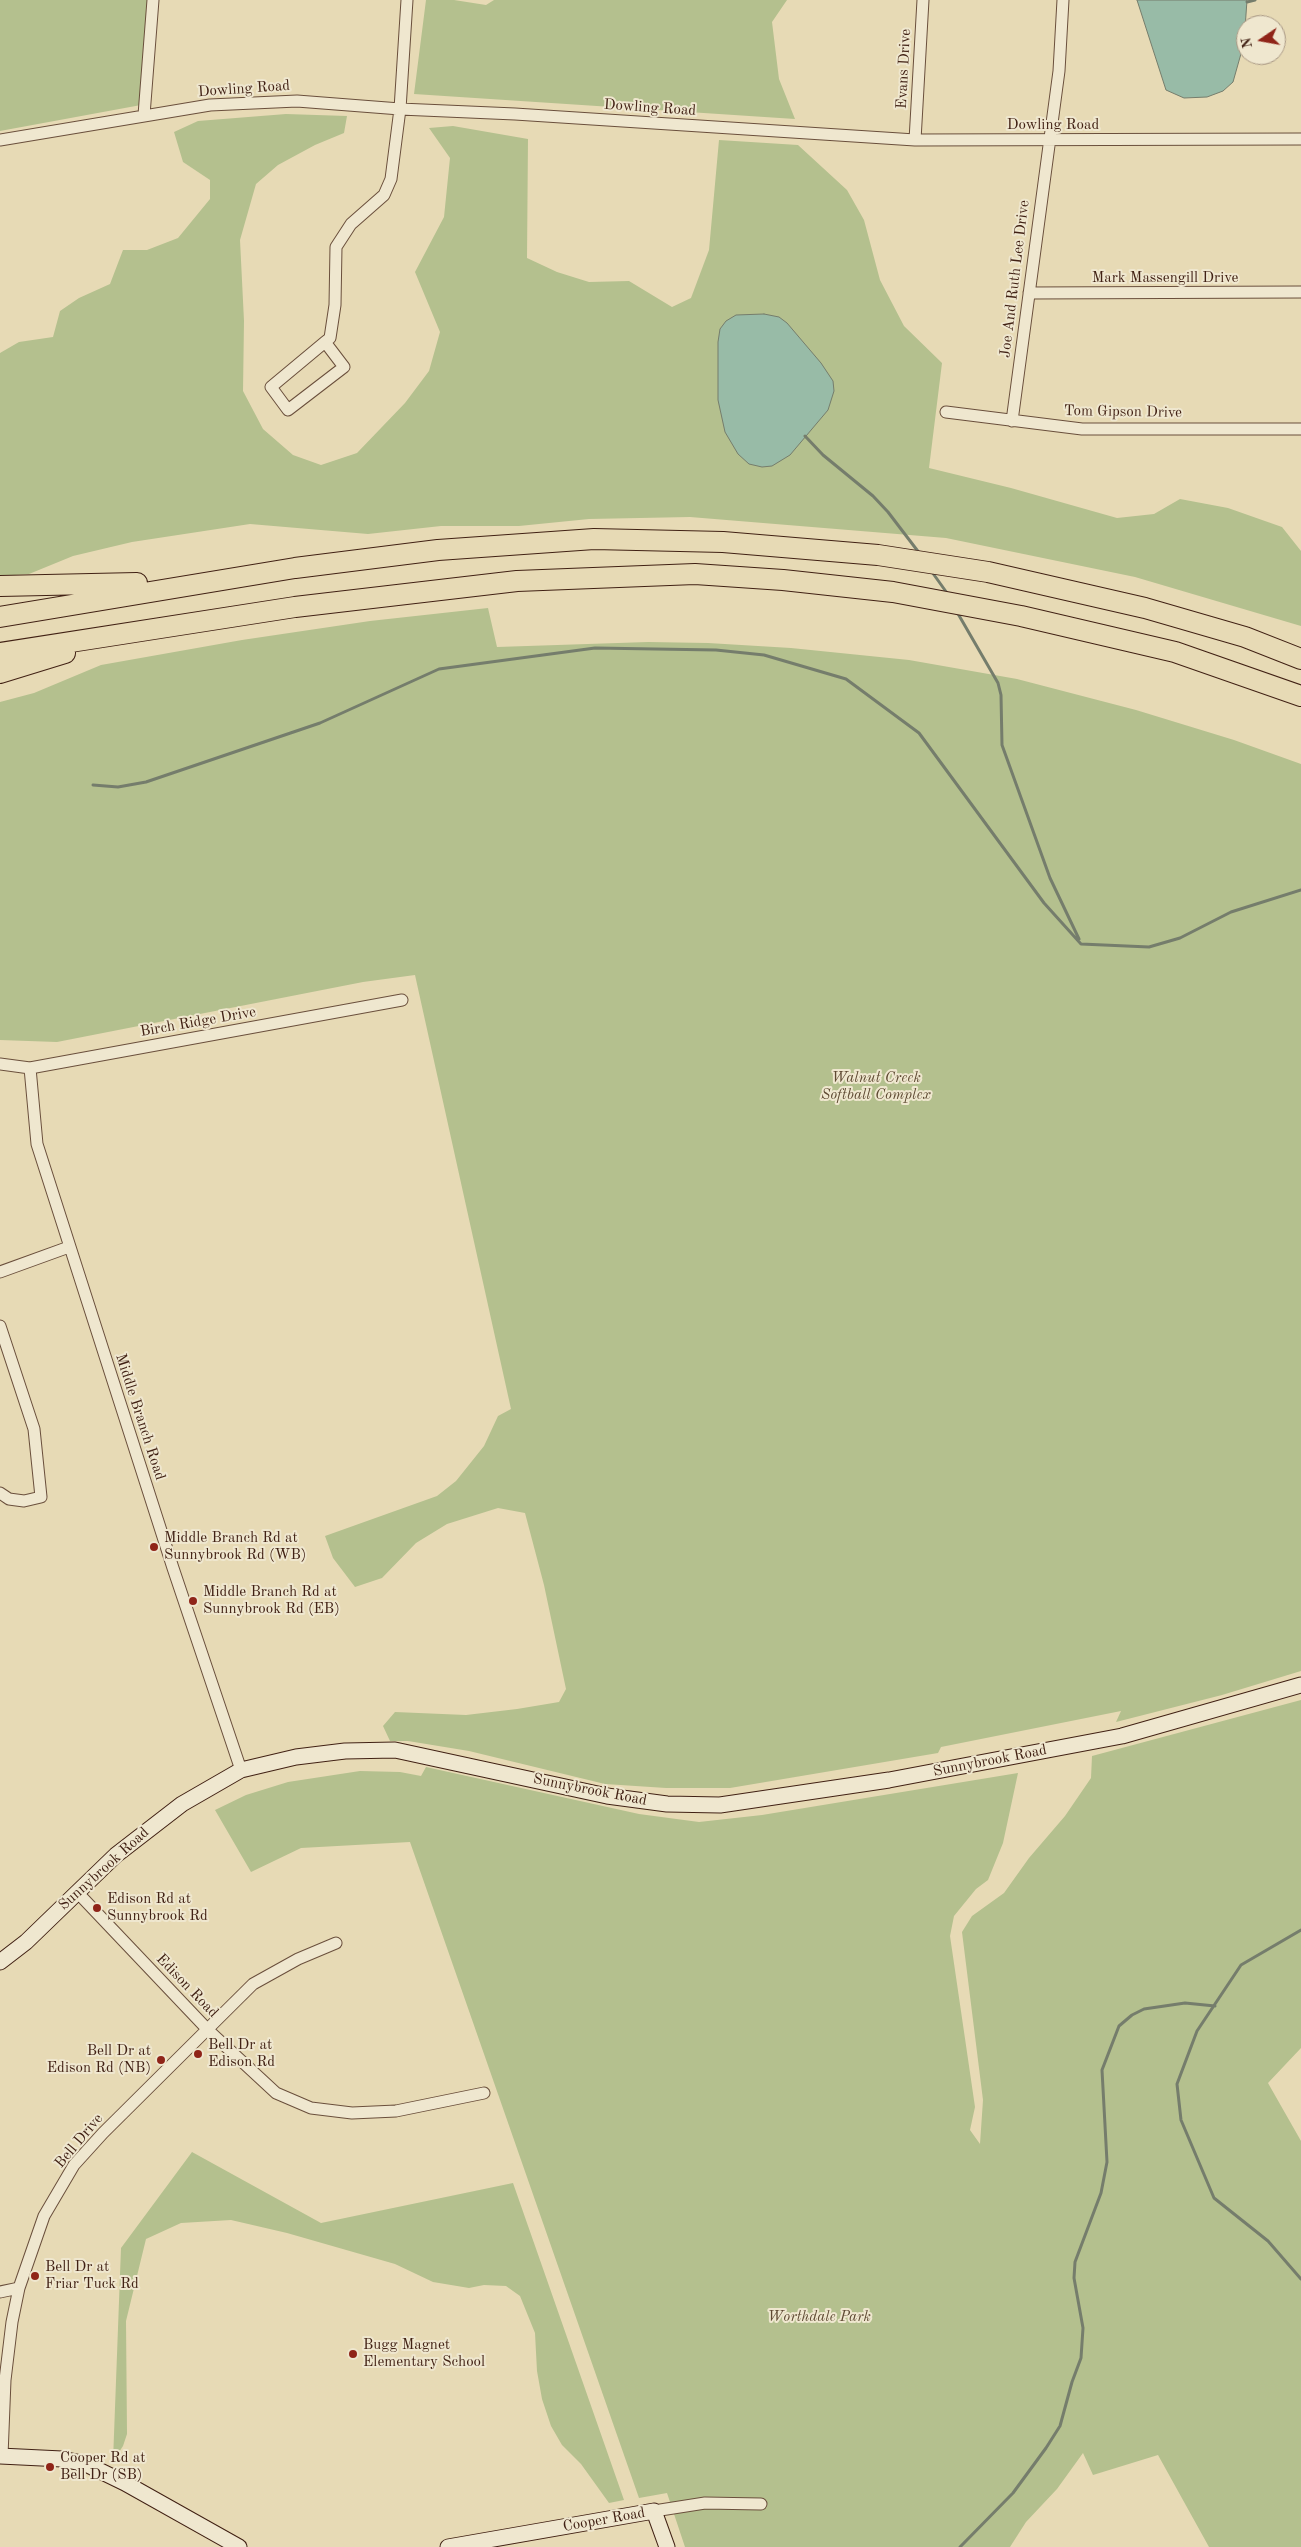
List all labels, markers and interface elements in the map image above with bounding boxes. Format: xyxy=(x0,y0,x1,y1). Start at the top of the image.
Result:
north arrow xyxy=(1236,15,1286,65)
street label: Evans Drive xyxy=(893,29,915,109)
text: N xyxy=(1239,36,1255,50)
street label: Dowling Road xyxy=(197,77,291,101)
street label: Dowling Road xyxy=(603,96,697,120)
street label: Dowling Road xyxy=(1007,116,1099,134)
street label: Joe And Ruth Lee Drive xyxy=(996,199,1034,359)
street label: Mark Massengill Drive xyxy=(1092,269,1238,287)
street label: Tom Gipson Drive xyxy=(1064,402,1182,422)
street label: Birch Ridge Drive xyxy=(139,1003,257,1041)
park label: Walnut Creek Softball Complex xyxy=(821,1069,931,1104)
street label: Middle Branch Road xyxy=(111,1352,169,1482)
place label: Middle Branch Rd at Sunnybrook Rd (WB) xyxy=(164,1529,306,1564)
marker: Middle Branch Rd at Sunnybrook Rd (WB) xyxy=(148,1541,160,1553)
place label: Middle Branch Rd at Sunnybrook Rd (EB) xyxy=(203,1583,340,1618)
marker: Middle Branch Rd at Sunnybrook Rd (EB) xyxy=(187,1595,199,1607)
street label: Sunnybrook Road xyxy=(932,1741,1048,1781)
street label: Sunnybrook Road xyxy=(532,1770,648,1810)
street label: Sunnybrook Road xyxy=(55,1824,153,1914)
place label: Edison Rd at Sunnybrook Rd xyxy=(107,1890,208,1925)
marker: Edison Rd at Sunnybrook Rd xyxy=(91,1902,103,1914)
street label: Edison Road xyxy=(152,1950,222,2022)
place label: Bell Dr at Edison Rd xyxy=(208,2036,275,2071)
place label: Bell Dr at Edison Rd (NB) xyxy=(47,2042,151,2077)
marker: Bell Dr at Edison Rd xyxy=(192,2048,204,2060)
marker: Bell Dr at Edison Rd (NB) xyxy=(155,2054,167,2066)
street label: Bell Drive xyxy=(51,2110,107,2172)
place label: Bell Dr at Friar Tuck Rd xyxy=(45,2258,139,2293)
marker: Bell Dr at Friar Tuck Rd xyxy=(29,2270,41,2282)
park label: Worthdale Park xyxy=(767,2308,871,2326)
place label: Bugg Magnet Elementary School xyxy=(363,2336,485,2371)
marker: Bugg Magnet Elementary School xyxy=(347,2348,359,2360)
place label: Cooper Rd at Bell Dr (SB) xyxy=(60,2449,145,2484)
marker: Cooper Rd at Bell Dr (SB) xyxy=(44,2461,56,2473)
street label: Cooper Road xyxy=(561,2504,647,2536)

